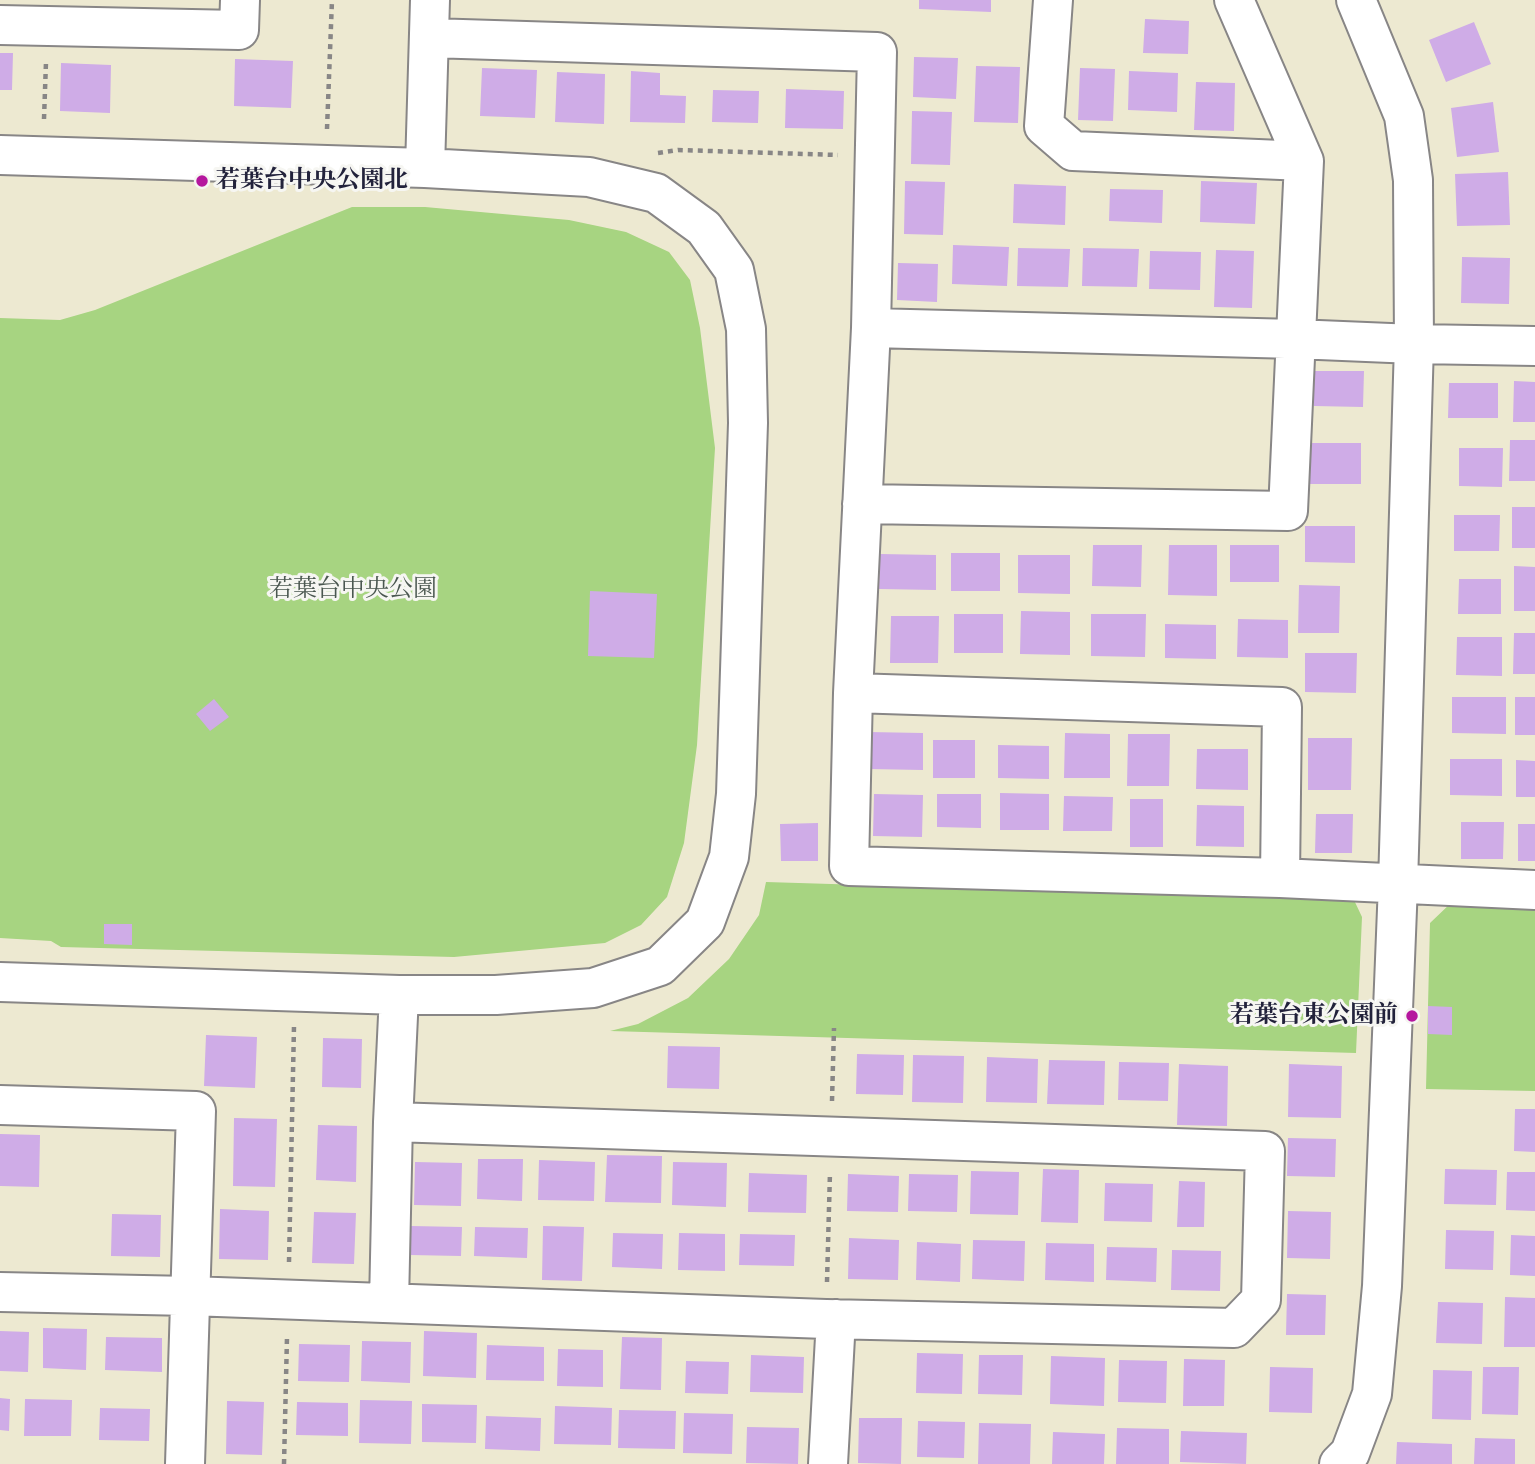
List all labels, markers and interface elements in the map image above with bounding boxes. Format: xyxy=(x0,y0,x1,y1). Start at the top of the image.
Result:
place label: 若葉台中央公園北 xyxy=(216,167,408,195)
marker: 若葉台中央公園北 xyxy=(194,173,210,189)
park label: 若葉台中央公園 xyxy=(269,576,437,604)
place label: 若葉台東公園前 xyxy=(1230,1002,1398,1030)
marker: 若葉台東公園前 xyxy=(1404,1008,1420,1024)

